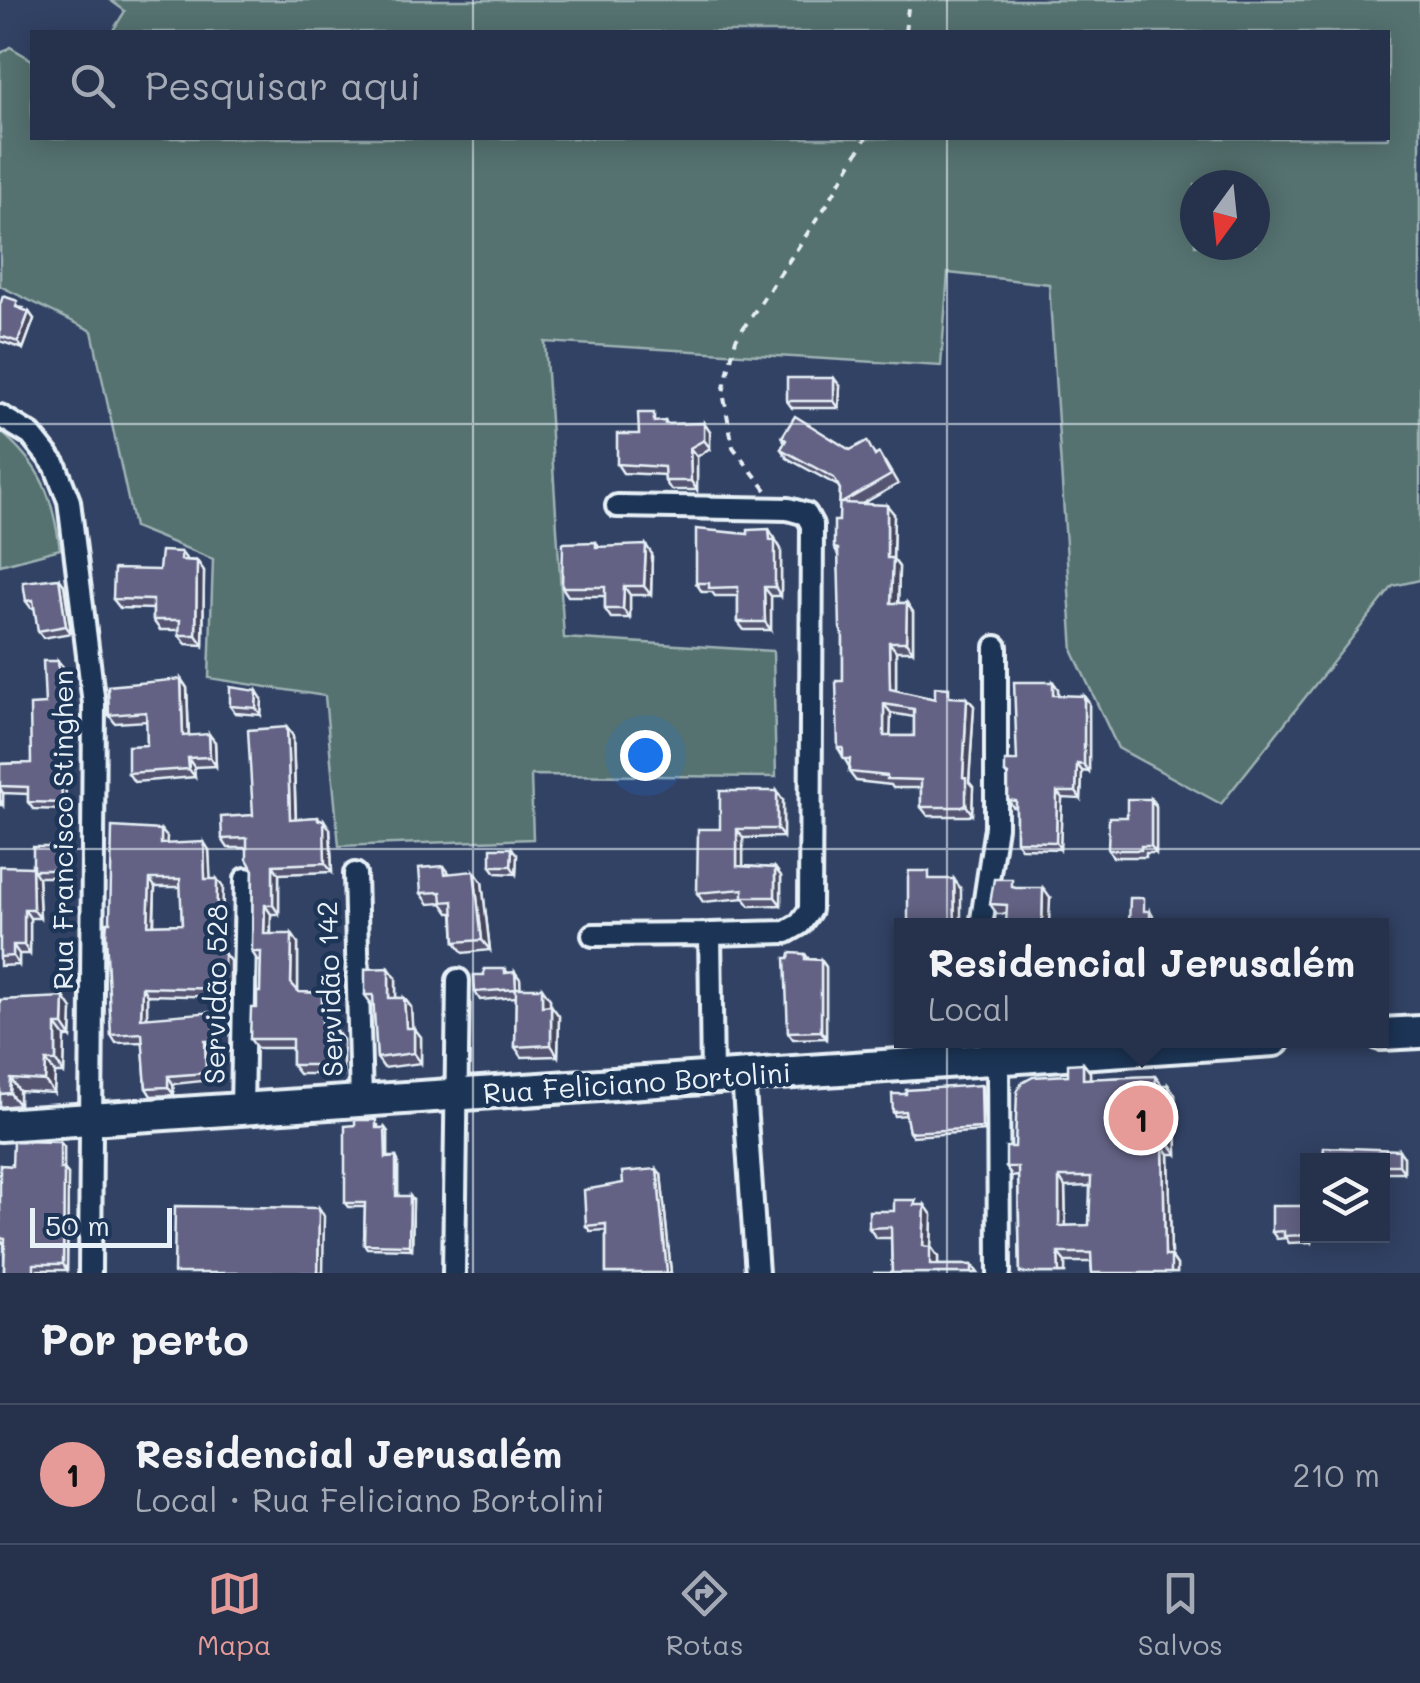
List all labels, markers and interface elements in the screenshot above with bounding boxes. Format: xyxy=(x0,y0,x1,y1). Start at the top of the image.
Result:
search box xyxy=(30,30,1390,140)
icon: search xyxy=(65,58,120,113)
text: Pesquisar aqui xyxy=(145,60,421,110)
north arrow xyxy=(1180,170,1270,260)
street label: Rua Francisco Stinghen xyxy=(44,670,80,990)
your location xyxy=(620,730,671,781)
street label: Servidão 142 xyxy=(308,901,350,1078)
street label: Servidão 528 xyxy=(195,904,235,1084)
popup xyxy=(894,918,1389,1048)
text: Residencial Jerusalém xyxy=(928,937,1355,987)
text: Local xyxy=(928,987,1011,1029)
street label: Rua Feliciano Bortolini xyxy=(482,1053,792,1111)
pin: 1 xyxy=(1108,1080,1174,1156)
map controls xyxy=(1300,1153,1390,1243)
button: layers xyxy=(1300,1153,1390,1243)
scale bar xyxy=(30,1203,172,1248)
text: 50 m xyxy=(45,1207,110,1243)
text: Por perto xyxy=(40,1311,249,1366)
text: Residencial Jerusalém xyxy=(135,1428,562,1478)
text: 1 xyxy=(65,1453,80,1495)
text: 210 m xyxy=(1292,1453,1380,1495)
text: Local · Rua Feliciano Bortolini xyxy=(135,1478,605,1520)
tab: Mapa xyxy=(197,1566,272,1662)
tab: Rotas xyxy=(666,1566,744,1662)
tab: Salvos xyxy=(1138,1566,1223,1662)

